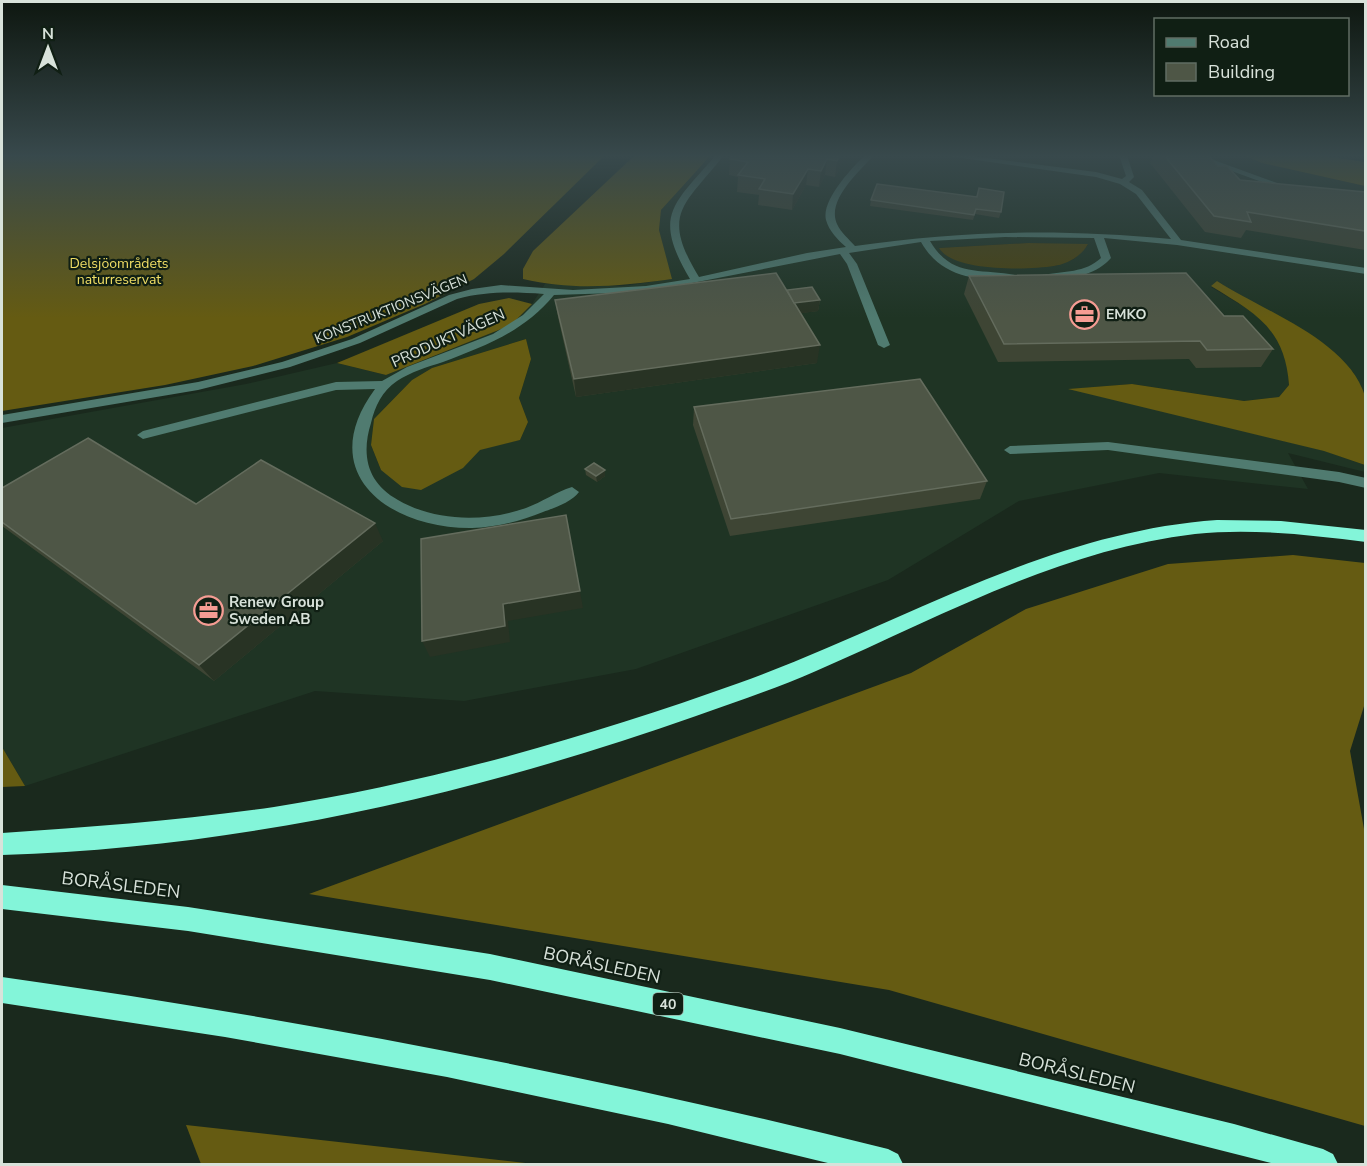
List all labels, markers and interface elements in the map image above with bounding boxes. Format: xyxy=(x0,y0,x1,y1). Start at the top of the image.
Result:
north arrow xyxy=(18,18,78,78)
legend xyxy=(1154,18,1349,96)
text: N xyxy=(42,23,54,45)
text: Road xyxy=(1208,30,1250,54)
text: Building xyxy=(1208,60,1275,84)
park label: Delsjöområdets naturreservat xyxy=(69,254,169,289)
street label: KONSTRUKTIONSVÄGEN xyxy=(312,270,470,348)
office icon: EMKO xyxy=(1069,298,1101,330)
street label: PRODUKTVÄGEN xyxy=(388,304,508,372)
place label: EMKO xyxy=(1106,305,1146,324)
place label: Renew Group Sweden AB xyxy=(229,592,324,629)
office icon: Renew Group Sweden AB xyxy=(192,595,224,627)
street label: BORÅSLEDEN xyxy=(60,866,182,904)
street label: BORÅSLEDEN xyxy=(541,941,663,989)
road number: 40 xyxy=(653,993,683,1015)
street label: BORÅSLEDEN xyxy=(1016,1047,1138,1099)

